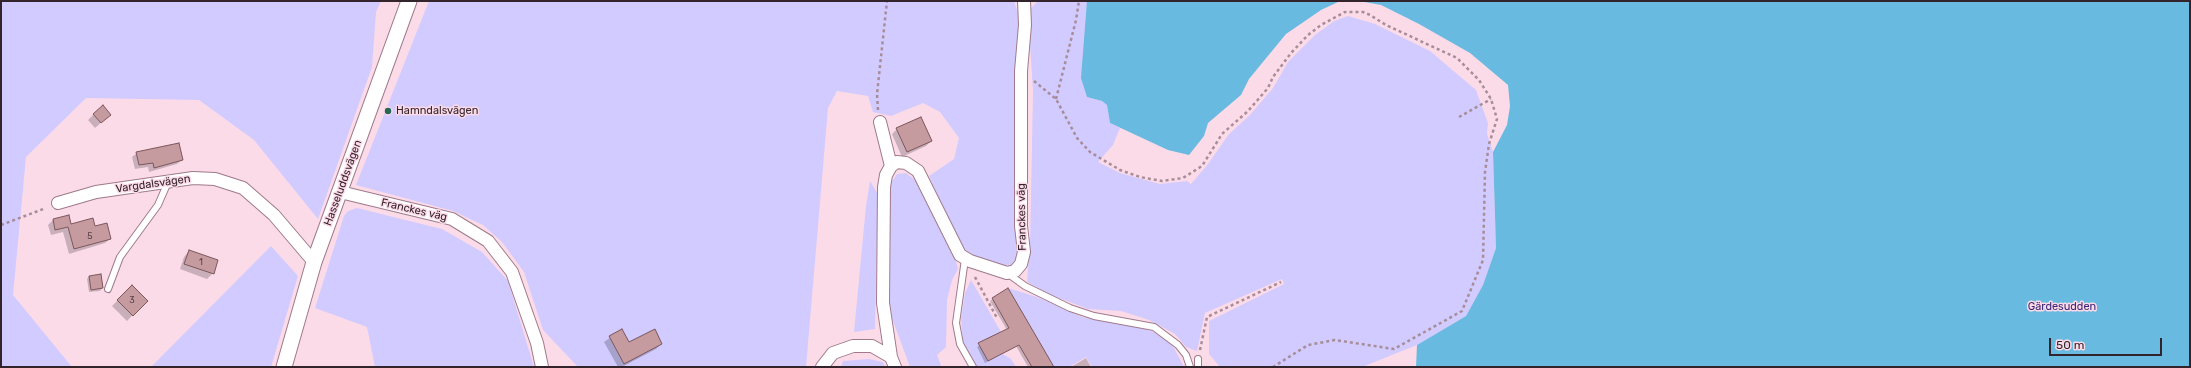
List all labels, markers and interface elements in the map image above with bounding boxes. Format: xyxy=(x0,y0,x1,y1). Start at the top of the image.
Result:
place label: Hamndalsvägen xyxy=(396,104,478,118)
marker: Hamndalsvägen xyxy=(383,106,393,116)
street label: Hasseluddsvägen xyxy=(321,138,365,228)
street label: Vargdalsvägen xyxy=(115,172,191,196)
street label: Franckes väg xyxy=(1015,183,1029,251)
street label: Franckes väg xyxy=(380,196,448,224)
house number: 5 xyxy=(87,231,93,241)
house number: 1 xyxy=(199,257,203,267)
house number: 3 xyxy=(129,295,135,305)
park label: Gärdesudden xyxy=(2028,300,2096,314)
scale bar xyxy=(2051,330,2164,356)
text: 50 m xyxy=(2056,338,2084,352)

